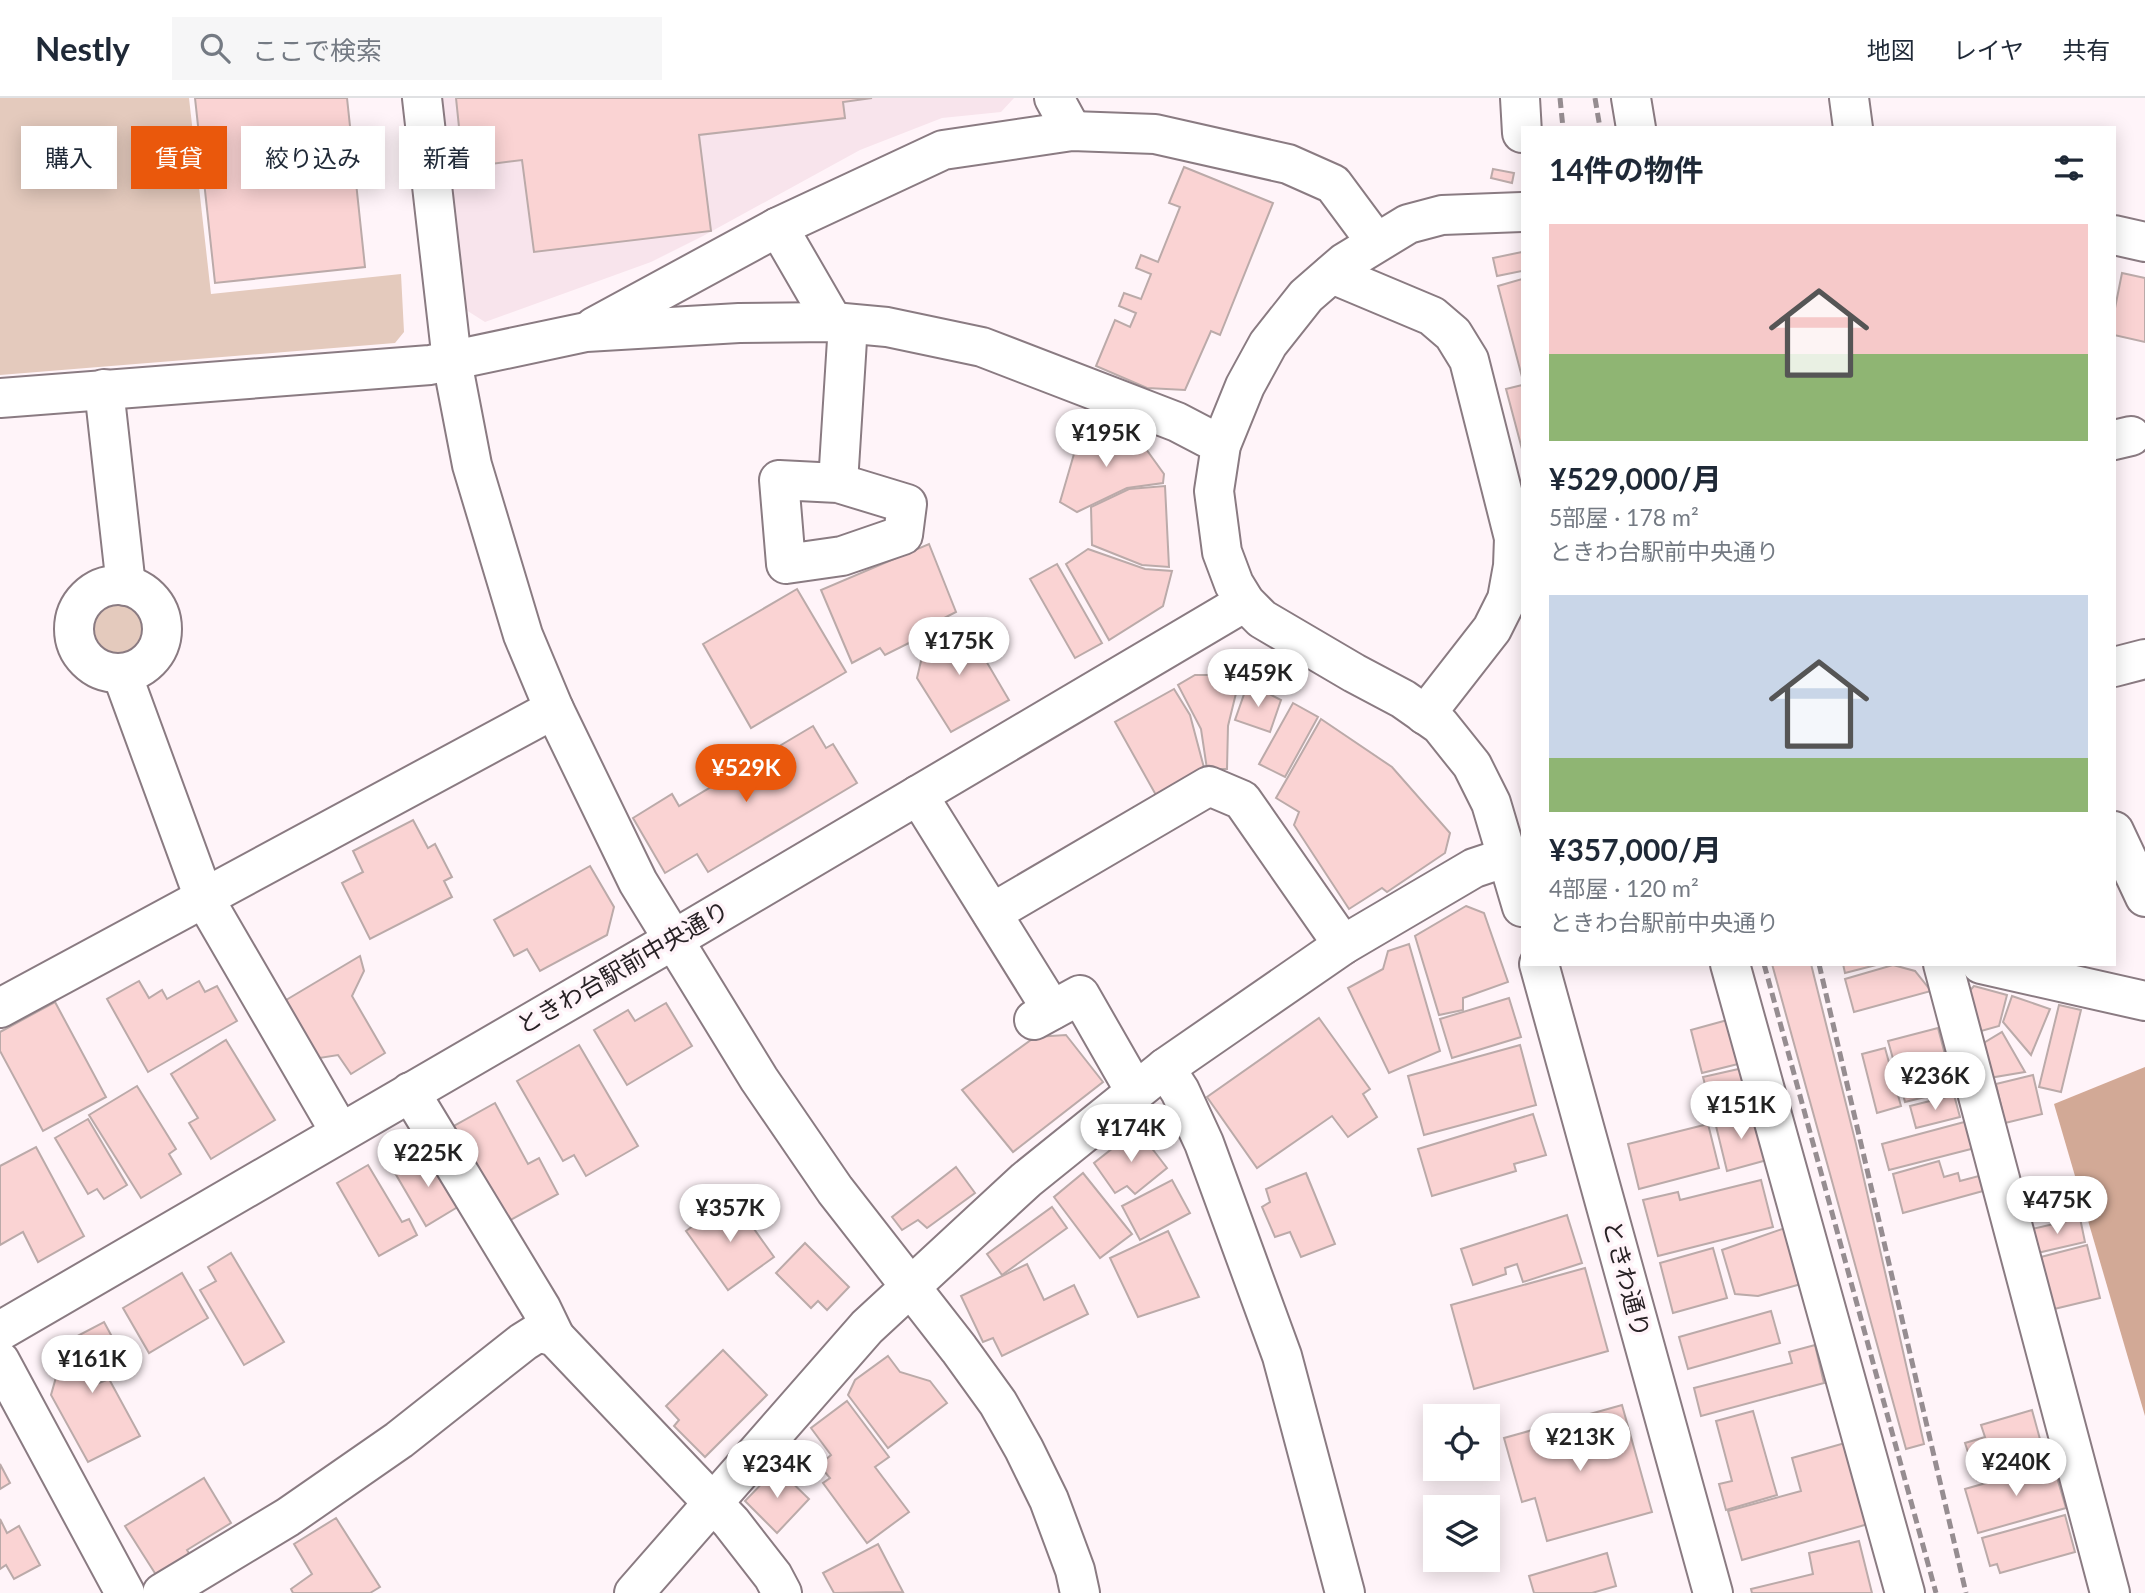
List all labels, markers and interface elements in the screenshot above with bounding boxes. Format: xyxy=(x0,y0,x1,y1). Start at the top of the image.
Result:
search box xyxy=(172,17,662,80)
text: Nestly xyxy=(35,28,130,68)
icon: search xyxy=(196,29,234,67)
text: ここで検索 xyxy=(252,34,382,66)
text: 地図 xyxy=(1867,35,1915,64)
text: レイヤ xyxy=(1953,35,2024,64)
text: 共有 xyxy=(2062,35,2110,64)
chip: 購入 xyxy=(21,126,117,189)
chip: 賃貸 xyxy=(131,126,227,189)
chip: 絞り込み xyxy=(241,126,385,189)
chip: 新着 xyxy=(399,126,495,189)
icon: filters xyxy=(2050,149,2088,187)
text: 14件の物件 xyxy=(1549,151,1704,187)
icon: home xyxy=(1756,270,1882,396)
pin: ¥195K xyxy=(1057,410,1155,469)
text: ¥195K xyxy=(1071,418,1141,446)
text: ¥529,000/月 xyxy=(1549,460,1722,496)
text: 5部屋 · 178 m² xyxy=(1549,503,1699,531)
text: ときわ台駅前中央通り xyxy=(1549,537,1779,565)
pin: ¥175K xyxy=(910,618,1008,677)
text: ¥175K xyxy=(924,626,994,654)
icon: home xyxy=(1756,641,1882,767)
pin: ¥459K xyxy=(1209,650,1307,709)
text: ¥459K xyxy=(1223,658,1293,686)
pin: ¥529K xyxy=(697,744,795,804)
text: ¥529K xyxy=(711,753,781,781)
text: ¥357,000/月 xyxy=(1549,831,1722,867)
text: 4部屋 · 120 m² xyxy=(1549,874,1699,902)
street label: ときわ台駅前中央通り xyxy=(511,894,733,1039)
text: ときわ台駅前中央通り xyxy=(1549,908,1779,936)
pin: ¥236K xyxy=(1886,1052,1984,1112)
text: ¥236K xyxy=(1900,1061,1970,1089)
pin: ¥151K xyxy=(1692,1082,1790,1141)
text: ¥151K xyxy=(1706,1090,1776,1118)
pin: ¥174K xyxy=(1082,1104,1180,1164)
text: ¥174K xyxy=(1096,1113,1166,1141)
pin: ¥225K xyxy=(379,1130,477,1189)
text: ¥225K xyxy=(393,1138,463,1166)
pin: ¥475K xyxy=(2008,1176,2106,1236)
pin: ¥357K xyxy=(681,1184,779,1244)
text: ¥475K xyxy=(2022,1185,2092,1213)
text: ¥357K xyxy=(695,1193,765,1221)
street label: ときわ通り xyxy=(1598,1217,1657,1340)
pin: ¥161K xyxy=(43,1336,141,1395)
text: ¥161K xyxy=(57,1344,127,1372)
map controls xyxy=(1423,1404,1500,1572)
button: locate xyxy=(1423,1404,1500,1481)
pin: ¥213K xyxy=(1531,1414,1629,1473)
text: ¥213K xyxy=(1545,1422,1615,1450)
pin: ¥240K xyxy=(1967,1438,2065,1498)
pin: ¥234K xyxy=(728,1440,826,1500)
text: ¥240K xyxy=(1981,1447,2051,1475)
text: ¥234K xyxy=(742,1449,812,1477)
button: layers xyxy=(1423,1495,1500,1572)

